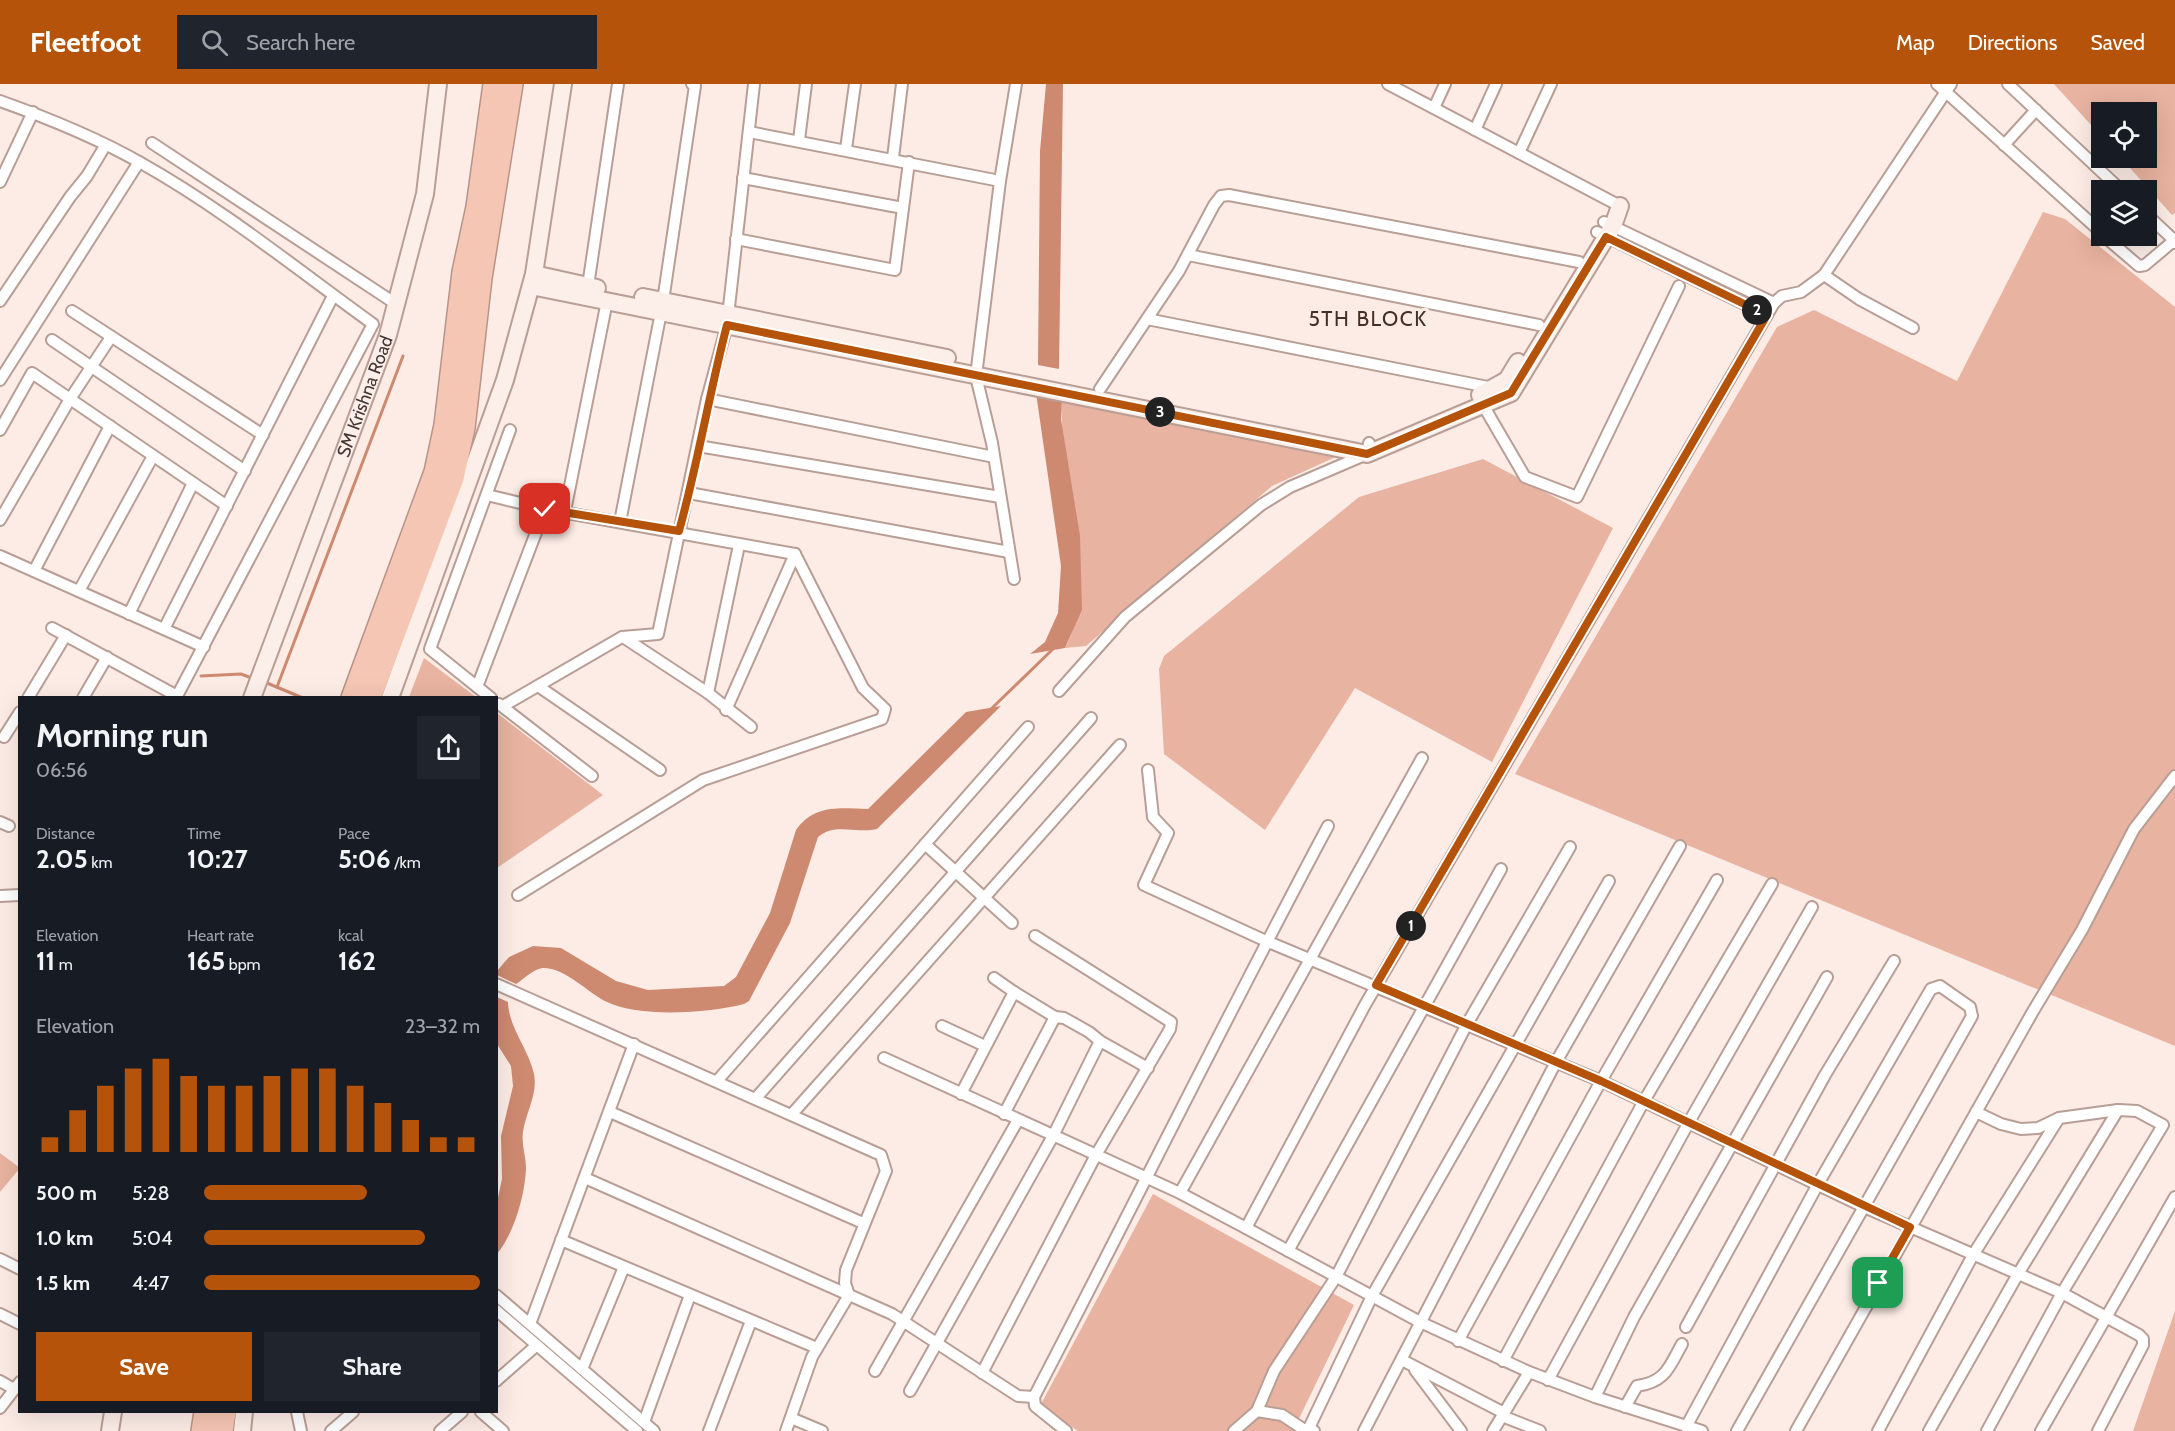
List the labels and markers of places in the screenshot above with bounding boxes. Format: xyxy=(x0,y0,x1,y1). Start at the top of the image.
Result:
pin: 2 xyxy=(1742,295,1772,325)
pin: 3 xyxy=(1145,397,1175,427)
pin xyxy=(519,483,570,534)
pin: 1 xyxy=(1396,911,1426,941)
pin xyxy=(1852,1257,1903,1308)

